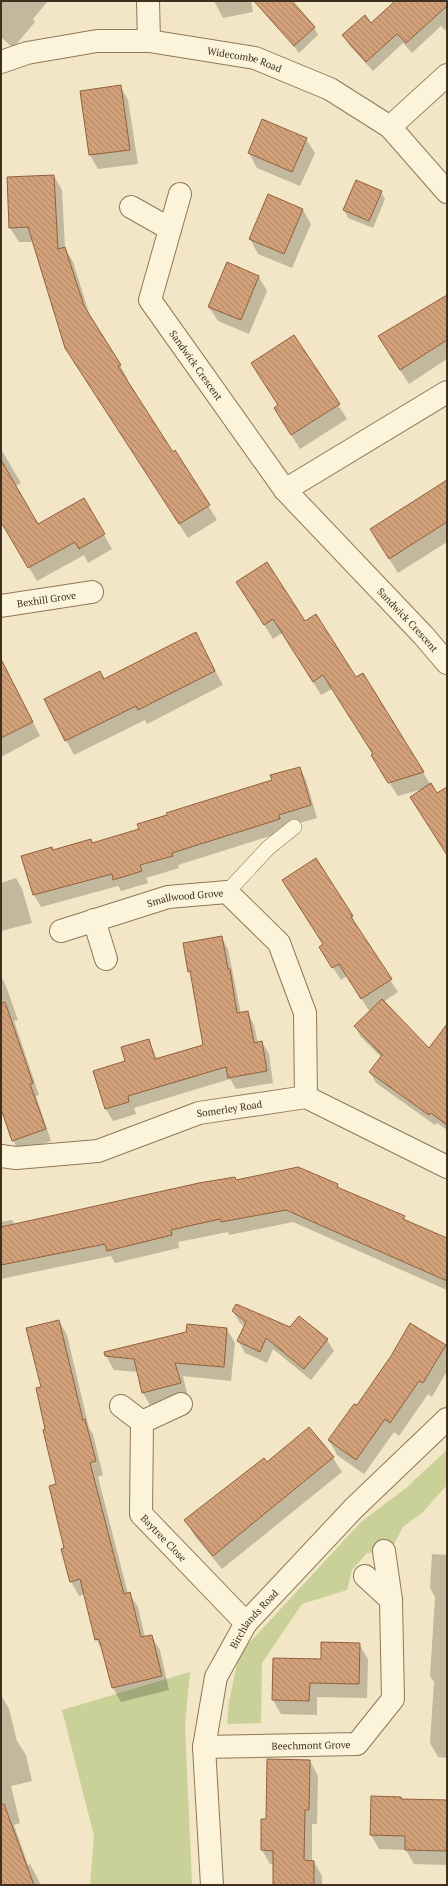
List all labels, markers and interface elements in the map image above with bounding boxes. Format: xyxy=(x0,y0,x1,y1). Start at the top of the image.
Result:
street label: Widecombe Road xyxy=(206,44,284,76)
street label: Sandwick Crescent xyxy=(166,328,225,403)
street label: Sandwick Crescent xyxy=(374,585,441,655)
street label: Bexhill Grove xyxy=(16,589,77,610)
street label: Smallwood Grove xyxy=(145,886,224,910)
street label: Somerley Road xyxy=(196,1098,263,1120)
street label: Baytree Close xyxy=(138,1512,189,1565)
street label: Birchlands Road xyxy=(227,1586,282,1651)
street label: Beechmont Grove xyxy=(271,1738,351,1753)

